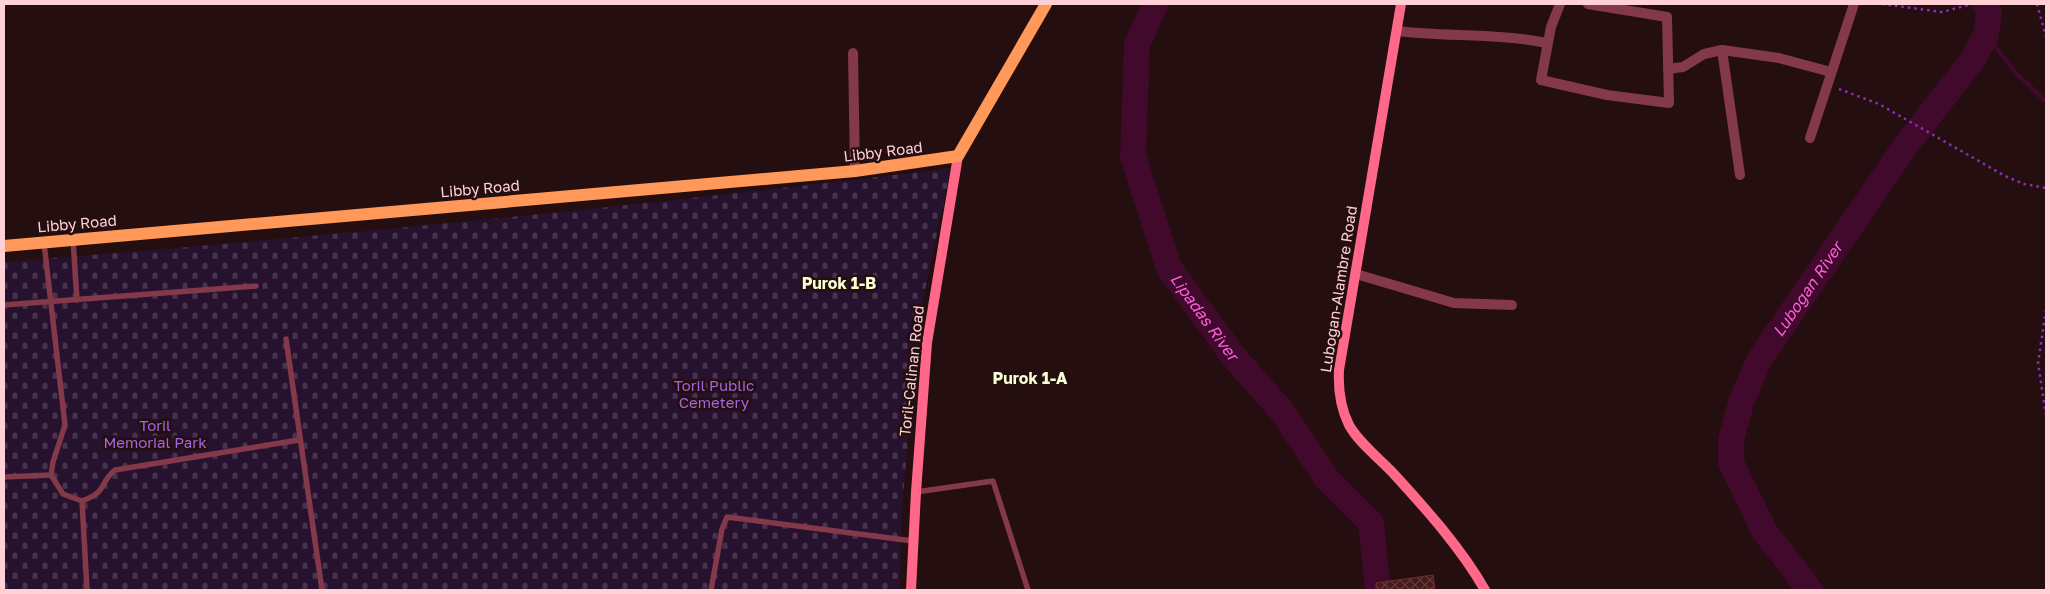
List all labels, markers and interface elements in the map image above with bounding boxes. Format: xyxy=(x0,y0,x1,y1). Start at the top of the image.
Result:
street label: Libby Road xyxy=(842,137,924,165)
street label: Libby Road xyxy=(440,176,520,200)
street label: Lubogan-Alambre Road xyxy=(1316,204,1360,374)
street label: Libby Road xyxy=(37,211,117,235)
water label: Lubogan River xyxy=(1768,236,1848,340)
water label: Lipadas River xyxy=(1166,269,1244,367)
district label: Purok 1-B xyxy=(802,273,876,293)
street label: Toril-Calinan Road xyxy=(895,305,927,437)
district label: Purok 1-A xyxy=(993,368,1068,388)
park label: Toril Public Cemetery xyxy=(674,376,754,411)
park label: Toril Memorial Park xyxy=(103,416,207,451)

